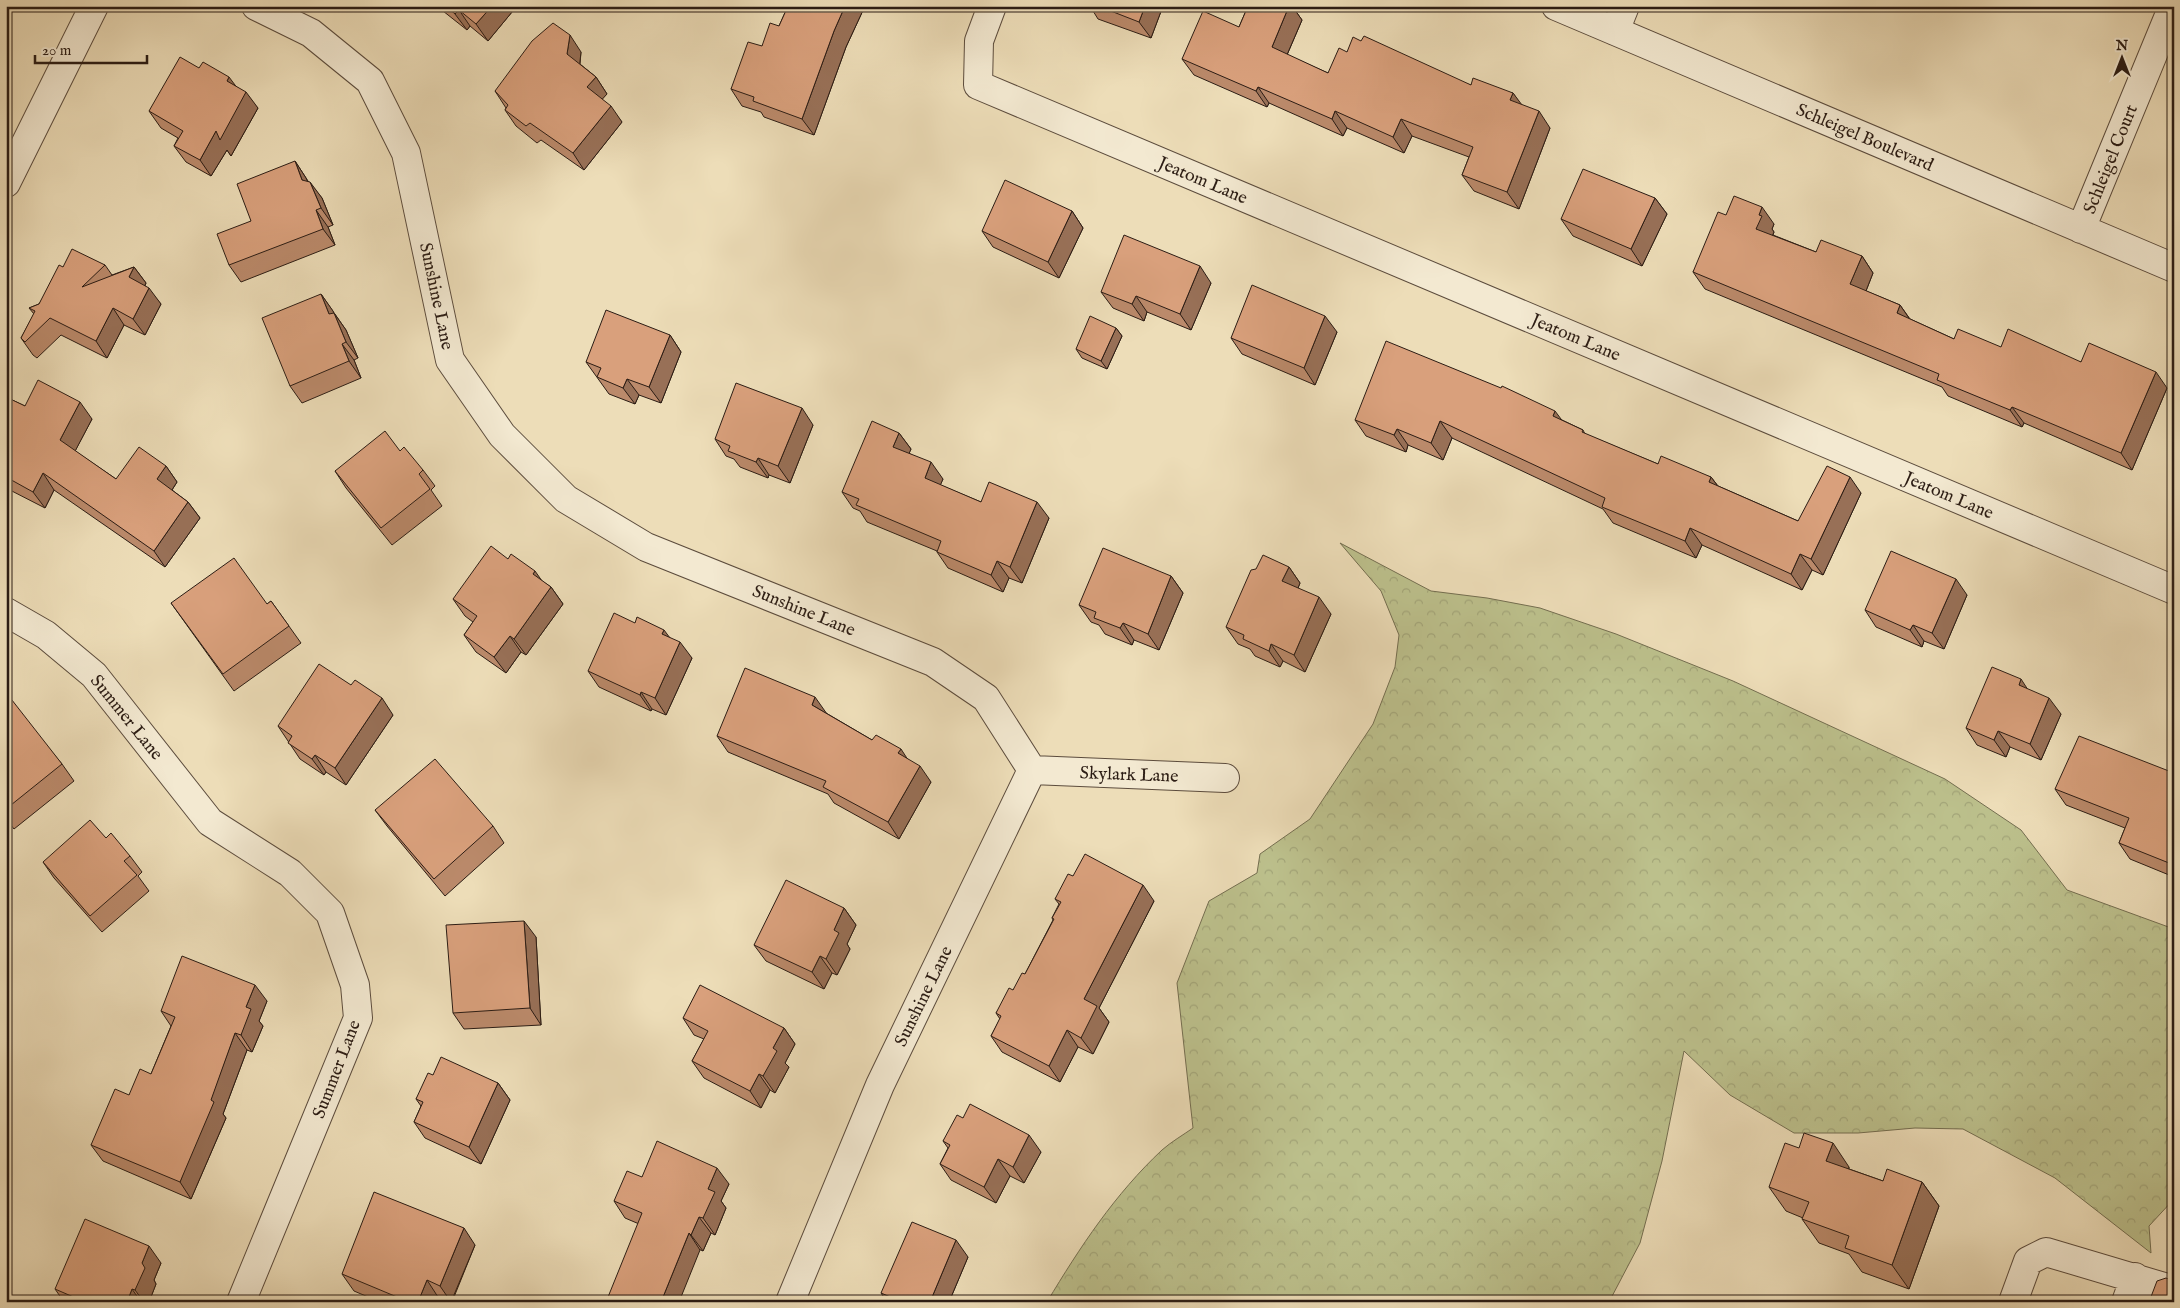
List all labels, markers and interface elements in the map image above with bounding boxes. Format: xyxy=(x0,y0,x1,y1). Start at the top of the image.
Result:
scale bar xyxy=(35,32,148,64)
north arrow xyxy=(2098,32,2148,82)
text: N xyxy=(2115,37,2128,55)
text: 20 m xyxy=(42,41,72,60)
street label: Schleigel Boulevard xyxy=(1792,99,1937,178)
street label: Schleigel Court xyxy=(2079,101,2144,218)
street label: Jeatom Lane xyxy=(1152,151,1251,211)
street label: Sunshine Lane xyxy=(413,241,458,352)
street label: Jeatom Lane xyxy=(1525,308,1624,368)
street label: Jeatom Lane xyxy=(1898,466,1997,526)
street label: Sunshine Lane xyxy=(749,580,858,642)
street label: Summer Lane xyxy=(84,670,167,765)
street label: Skylark Lane xyxy=(1079,762,1179,789)
street label: Sunshine Lane xyxy=(890,943,959,1051)
street label: Summer Lane xyxy=(308,1017,367,1122)

